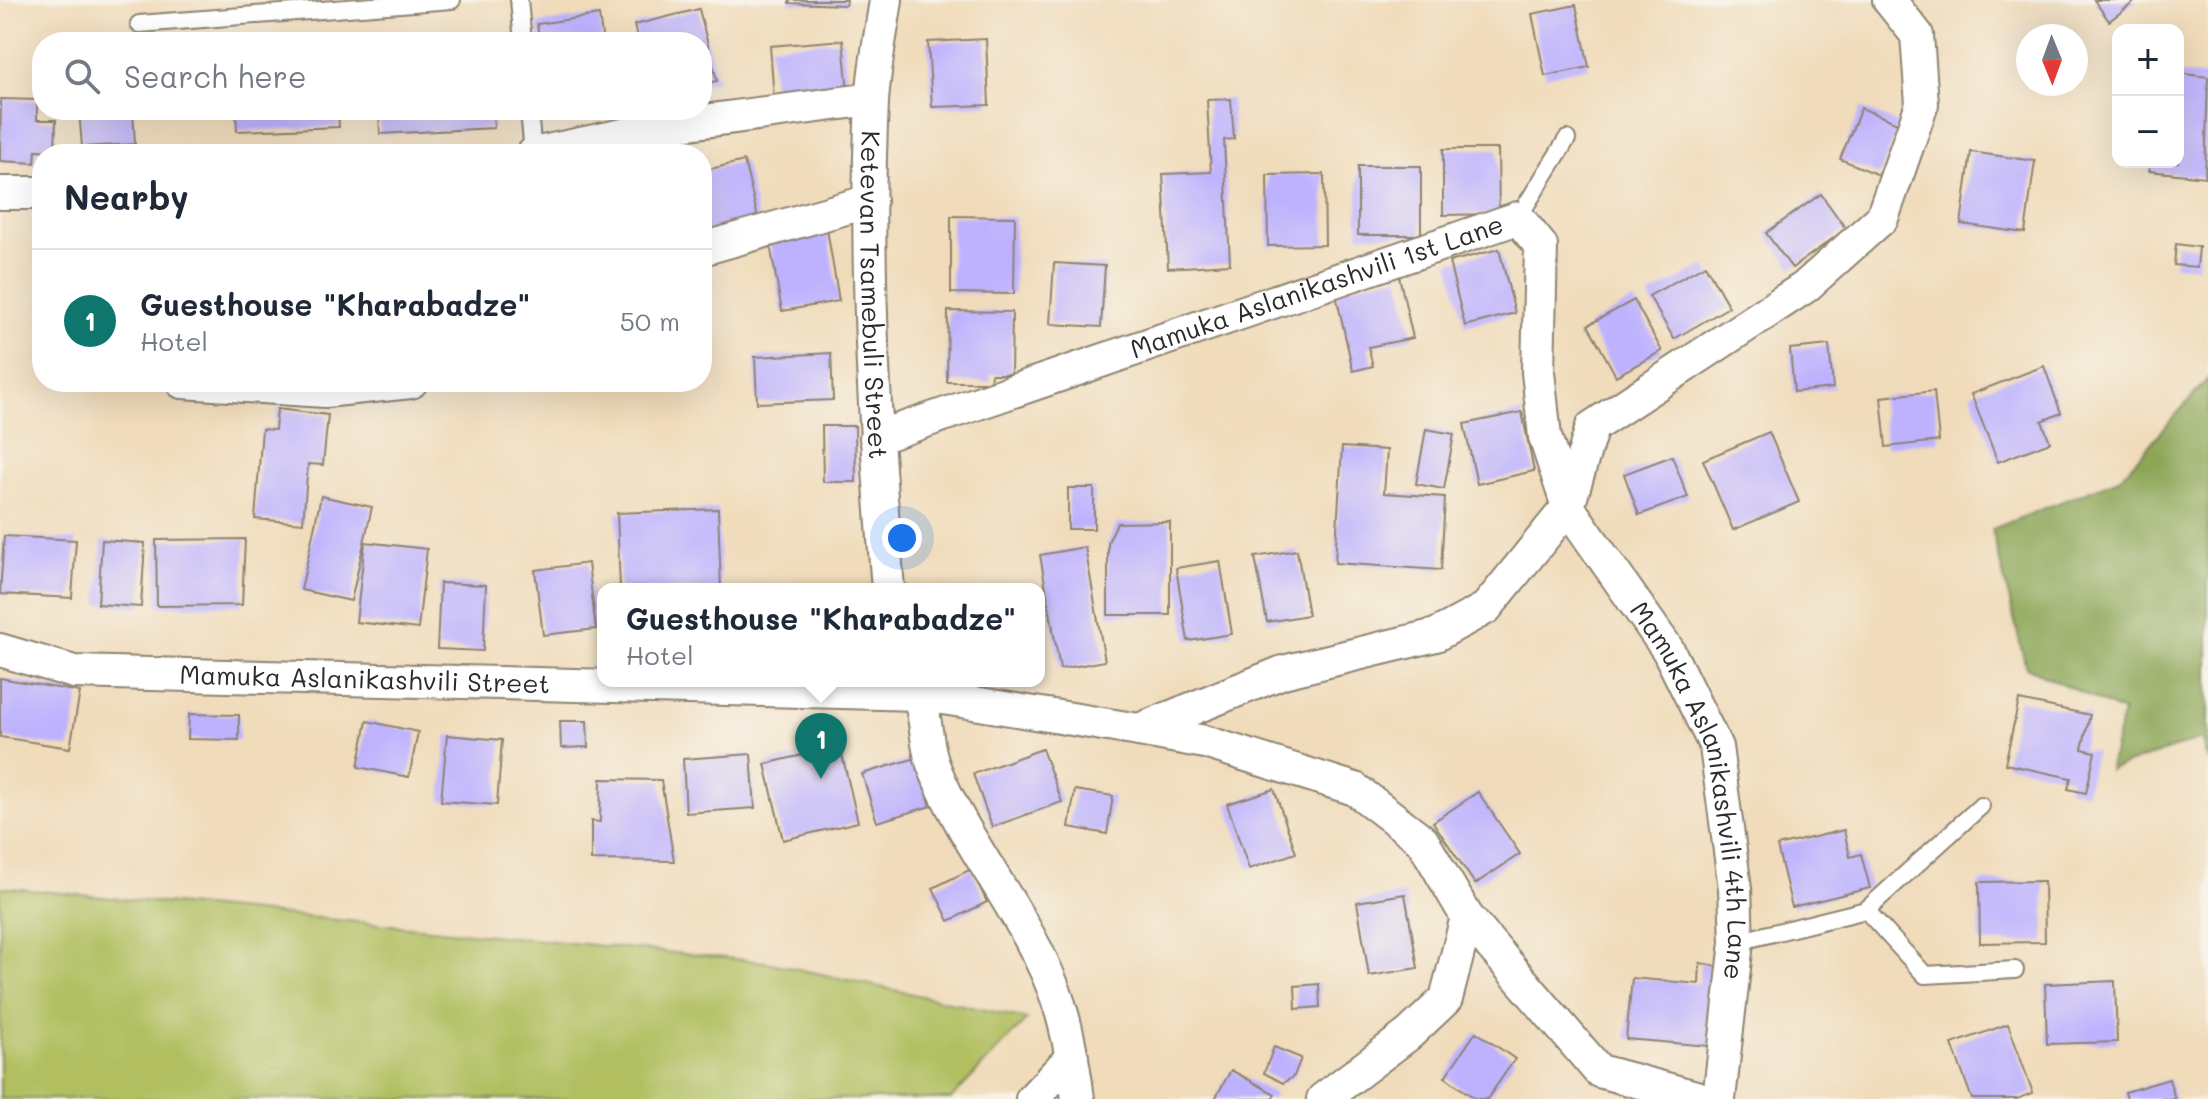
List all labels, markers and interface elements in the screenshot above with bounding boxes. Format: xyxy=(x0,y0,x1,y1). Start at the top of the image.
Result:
north arrow xyxy=(2016,24,2088,96)
map controls xyxy=(2112,24,2184,168)
button: + xyxy=(2112,24,2184,96)
search box xyxy=(32,32,712,120)
icon: search xyxy=(60,54,104,98)
text: Search here xyxy=(124,56,307,96)
button: − xyxy=(2112,96,2184,168)
street label: Ketevan Tsamebuli Street xyxy=(853,130,896,460)
text: Nearby xyxy=(64,174,189,219)
street label: Mamuka Aslanikashvili 1st Lane xyxy=(1125,206,1508,366)
text: Guesthouse "Kharabadze" xyxy=(140,284,531,324)
text: 1 xyxy=(84,304,96,338)
text: 50 m xyxy=(620,304,680,338)
text: Hotel xyxy=(140,324,208,358)
your location xyxy=(882,518,922,558)
popup xyxy=(597,583,1045,687)
street label: Mamuka Aslanikashvili 4th Lane xyxy=(1623,594,1755,982)
text: Guesthouse "Kharabadze" xyxy=(626,598,1016,638)
text: Hotel xyxy=(626,638,694,672)
street label: Mamuka Aslanikashvili Street xyxy=(179,657,550,700)
pin: 1 xyxy=(795,713,847,779)

